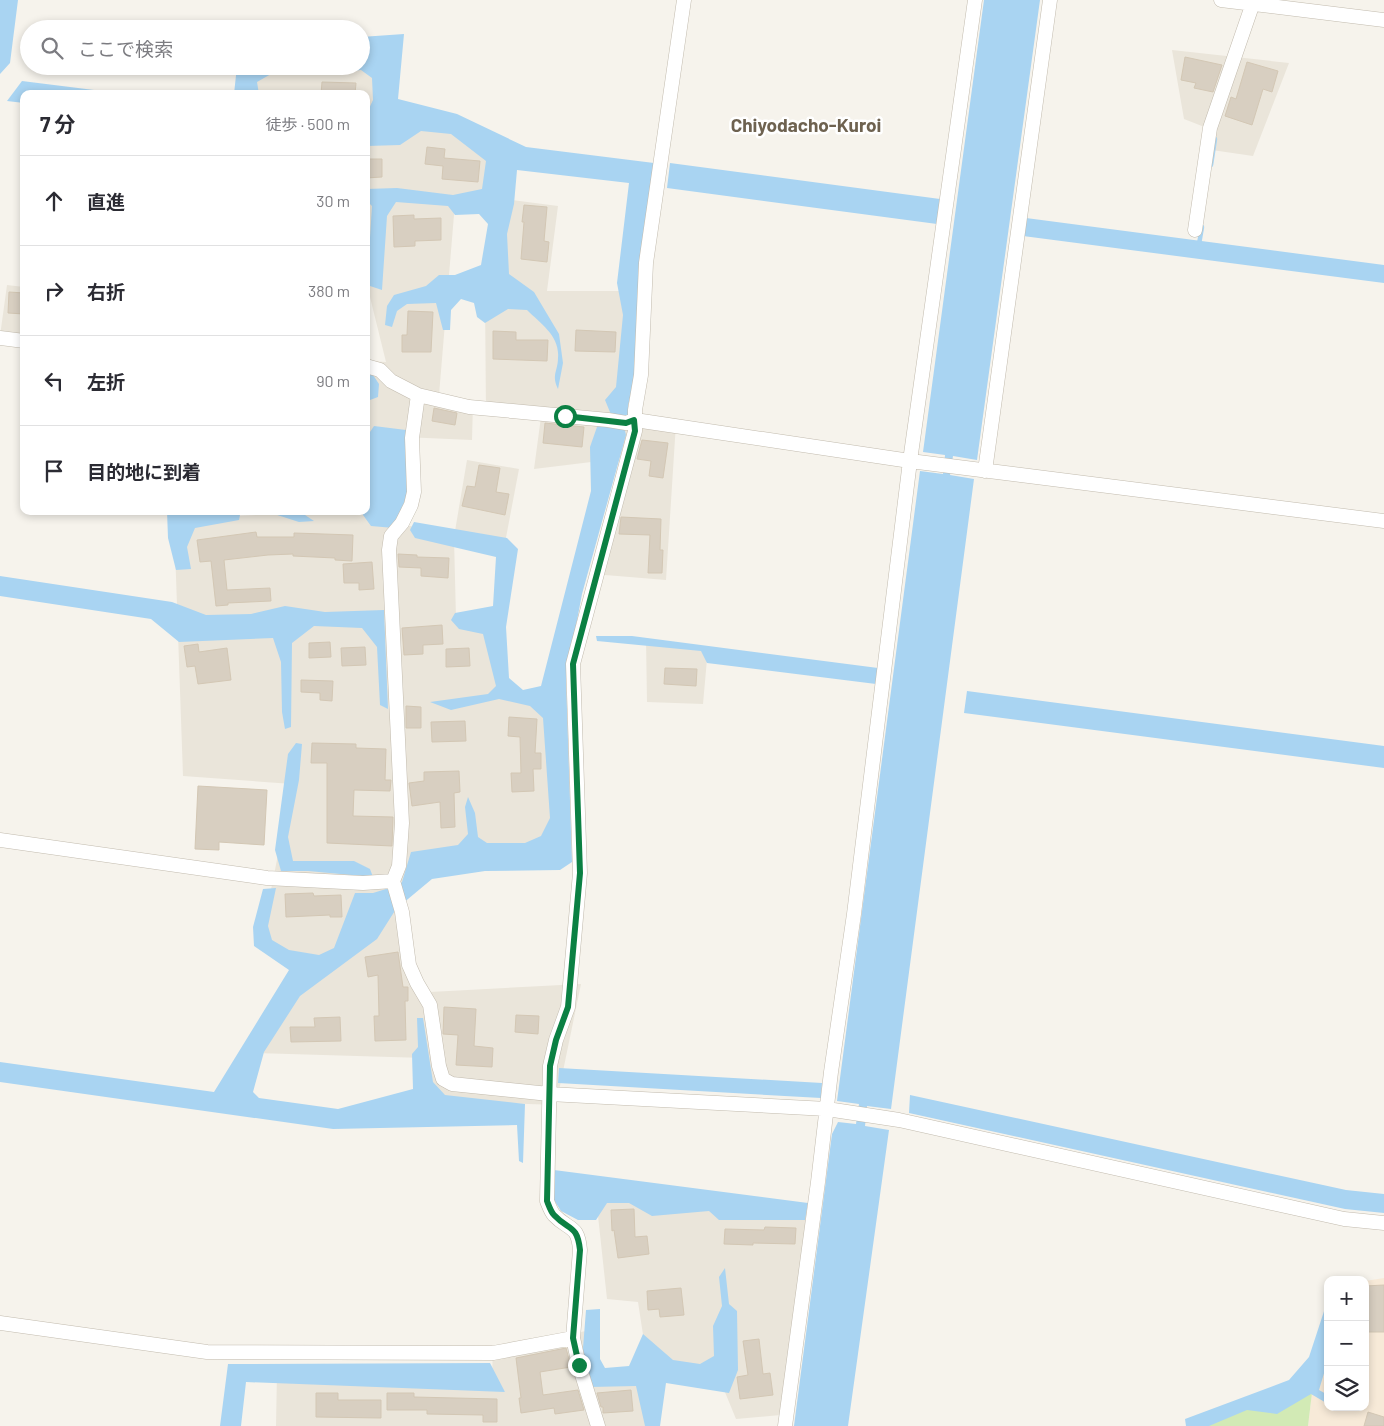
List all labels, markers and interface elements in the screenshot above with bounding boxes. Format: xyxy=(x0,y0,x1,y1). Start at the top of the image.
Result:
search box xyxy=(20,20,370,75)
icon: search xyxy=(38,34,66,62)
text: ここで検索 xyxy=(78,37,173,60)
text: 7 分 xyxy=(40,111,76,136)
district label: Chiyodacho-Kuroi xyxy=(731,113,881,136)
text: 徒歩 · 500 m xyxy=(266,114,350,133)
icon: ahead xyxy=(40,187,68,215)
text: 直進 xyxy=(87,190,125,213)
text: 30 m xyxy=(316,191,350,210)
icon: right xyxy=(40,277,68,305)
text: 右折 xyxy=(87,280,125,303)
text: 380 m xyxy=(308,281,350,300)
icon: left xyxy=(40,367,68,395)
text: 左折 xyxy=(87,370,125,393)
text: 90 m xyxy=(316,371,350,390)
route start xyxy=(554,405,577,428)
icon: arrive xyxy=(40,457,68,485)
text: 目的地に到着 xyxy=(87,460,201,483)
map controls xyxy=(1324,1276,1369,1411)
button: + xyxy=(1324,1276,1369,1321)
button: − xyxy=(1324,1321,1369,1366)
route end xyxy=(568,1354,591,1377)
button: layers xyxy=(1324,1366,1369,1411)

